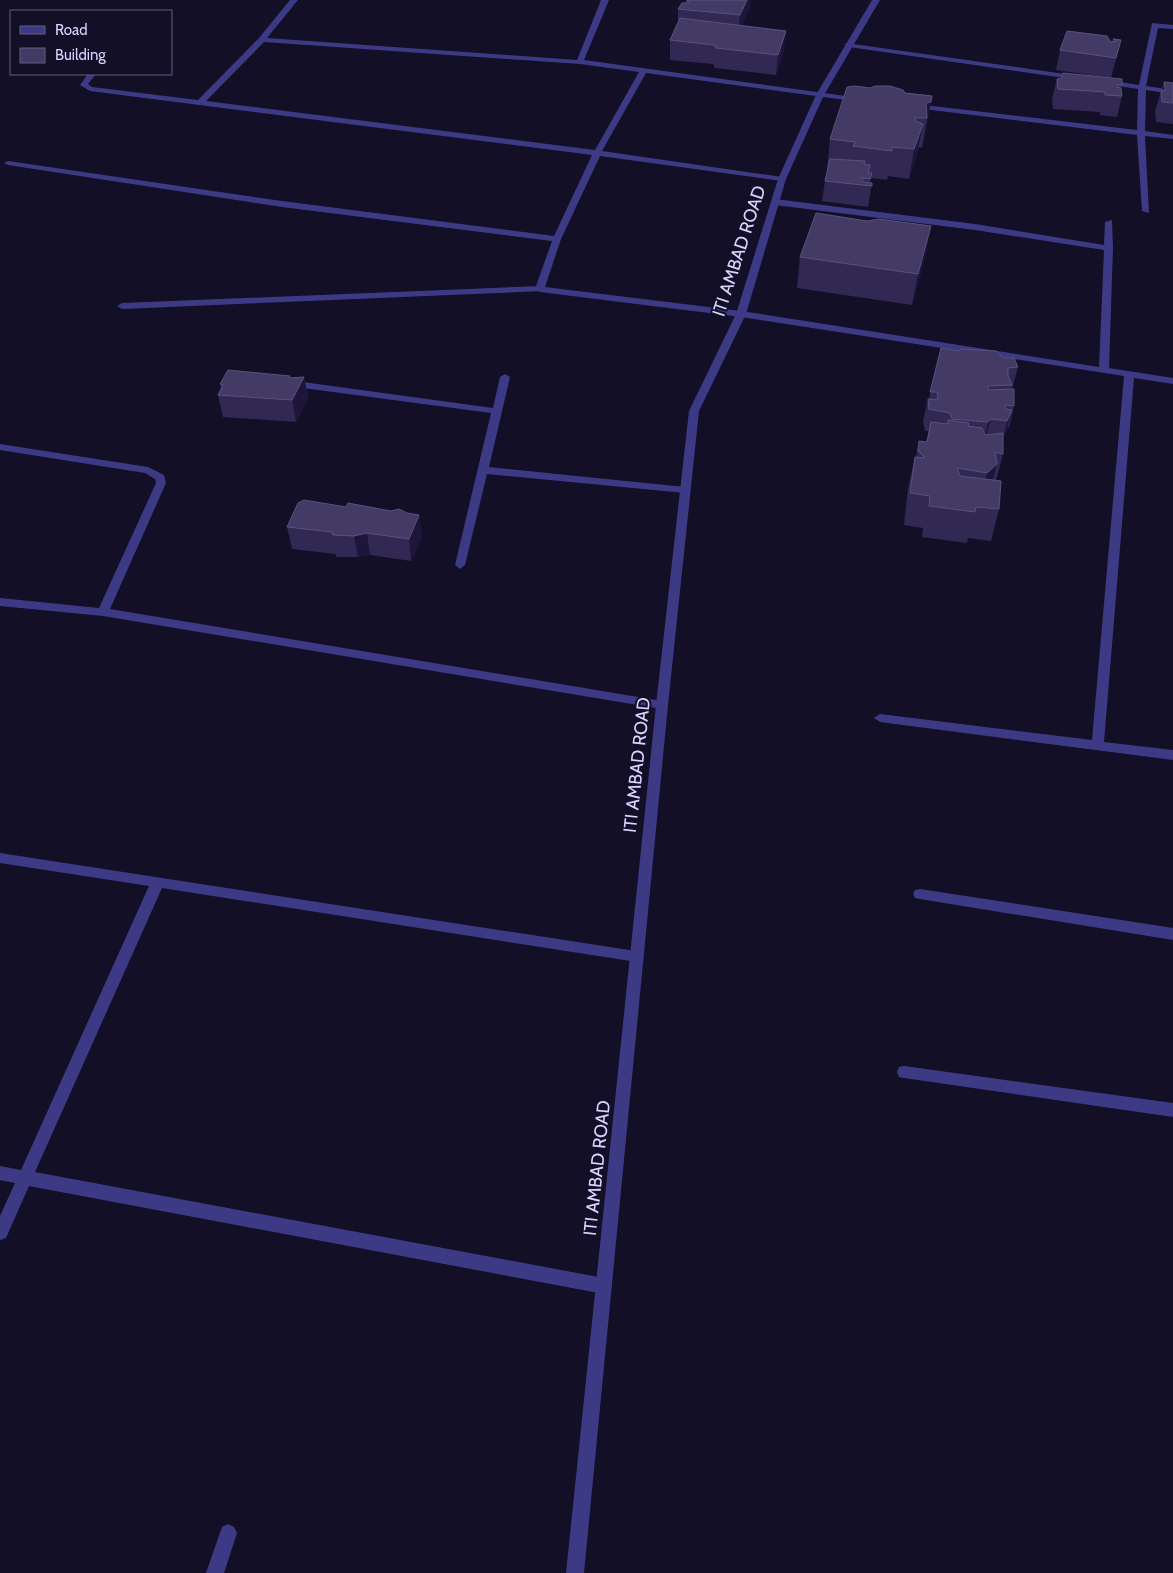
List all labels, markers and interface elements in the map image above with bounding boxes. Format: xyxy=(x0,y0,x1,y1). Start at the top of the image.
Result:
legend xyxy=(10,10,172,75)
text: Road xyxy=(55,21,88,39)
text: Building xyxy=(55,46,106,64)
street label: ITI AMBAD ROAD xyxy=(708,183,770,319)
street label: ITI AMBAD ROAD xyxy=(619,696,655,834)
street label: ITI AMBAD ROAD xyxy=(579,1099,615,1237)

